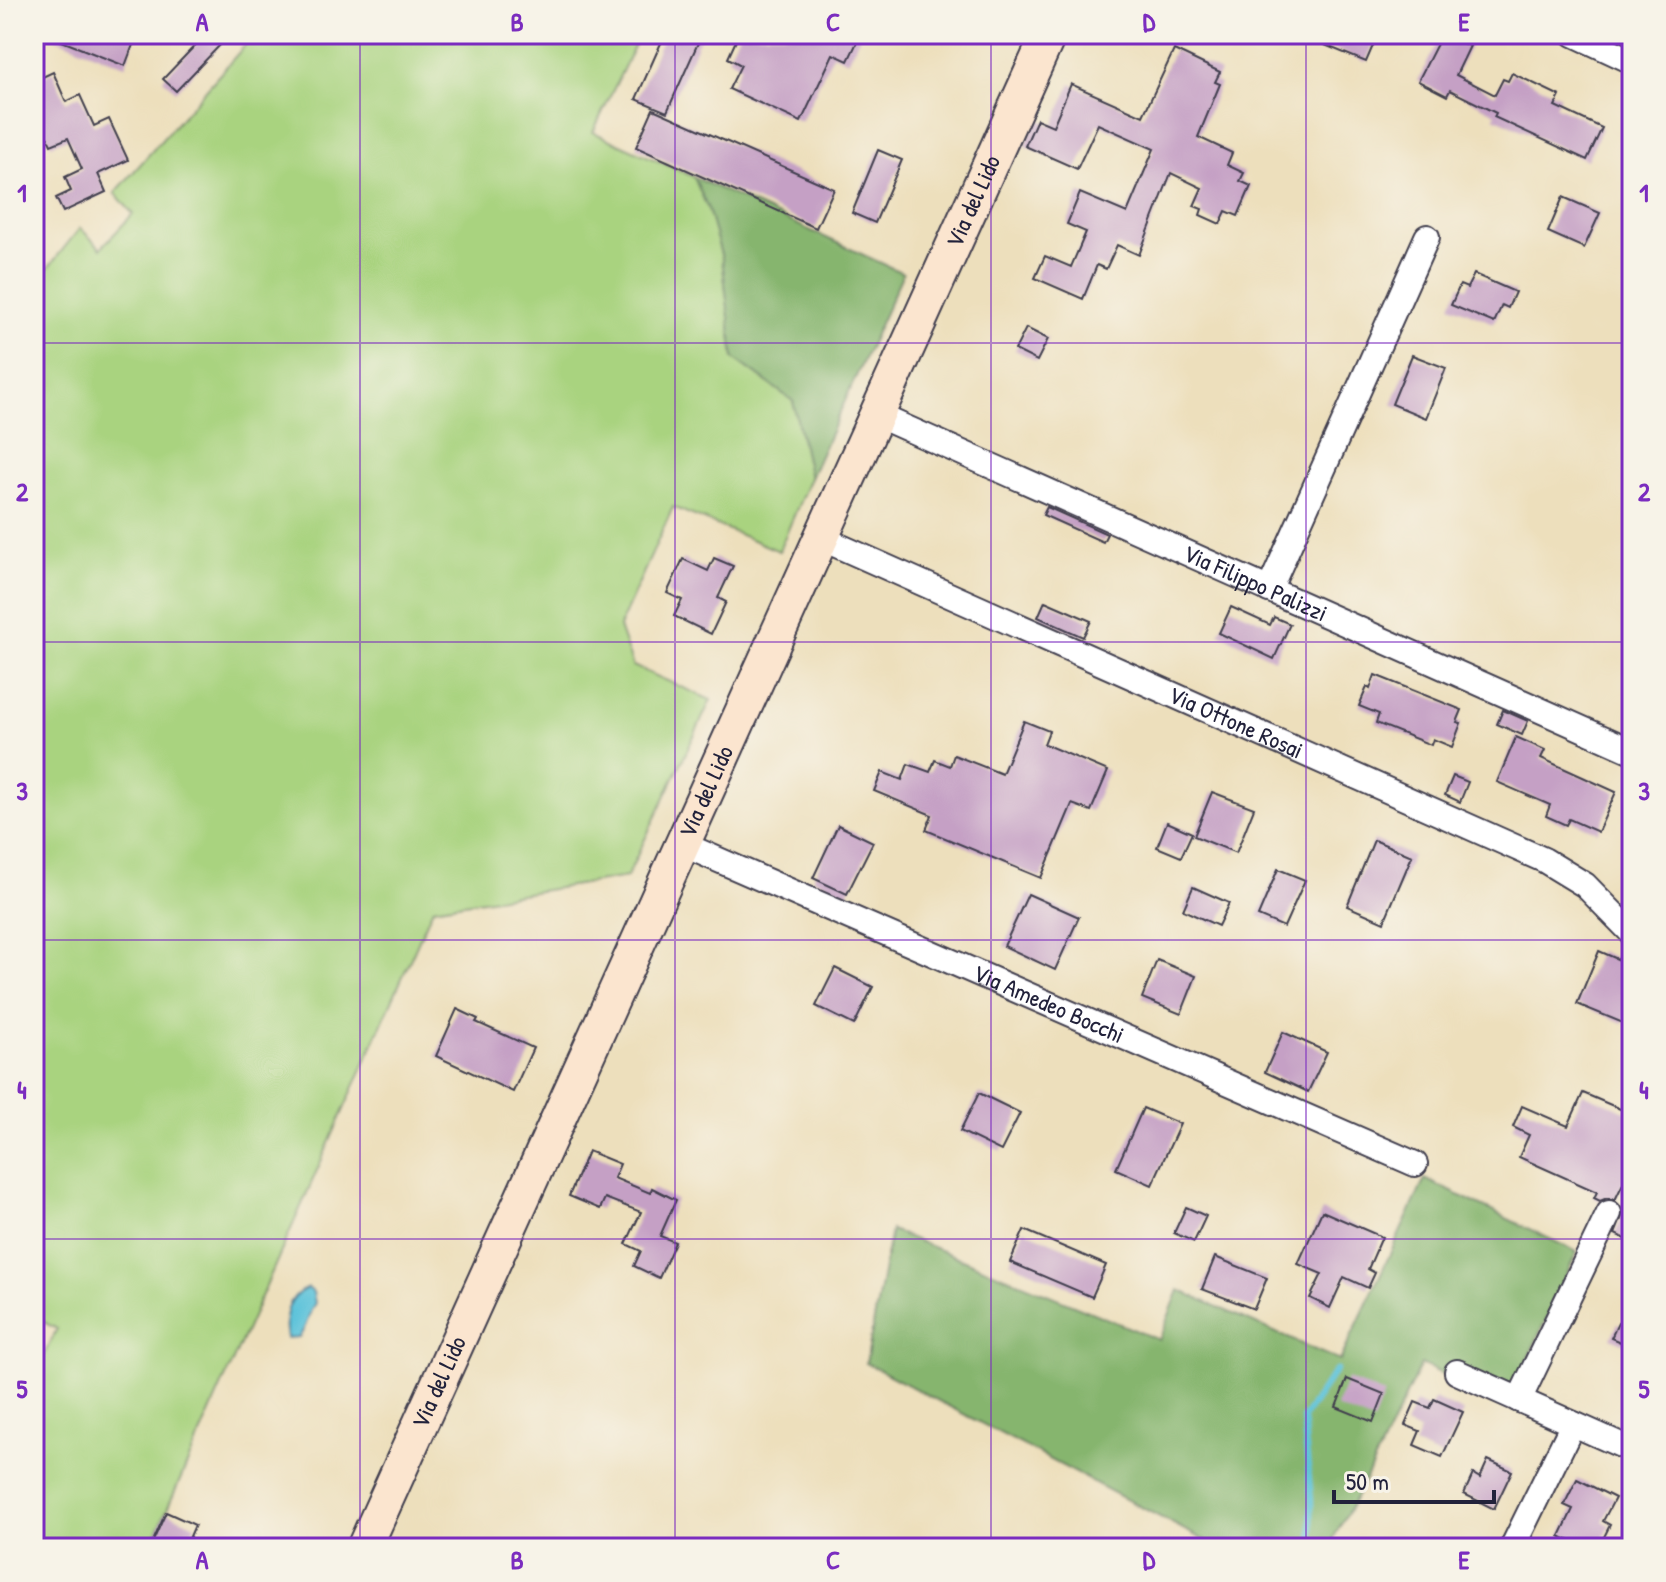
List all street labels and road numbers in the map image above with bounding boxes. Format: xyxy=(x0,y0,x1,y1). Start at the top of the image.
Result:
street label: Via del Lido xyxy=(938,149,1007,252)
street label: Via Filippo Palizzi xyxy=(1179,536,1333,628)
street label: Via Ottone Rosai xyxy=(1164,678,1308,766)
street label: Via del Lido xyxy=(670,740,740,843)
street label: Via Amedeo Bocchi xyxy=(969,956,1129,1050)
street label: Via del Lido xyxy=(403,1330,473,1433)

